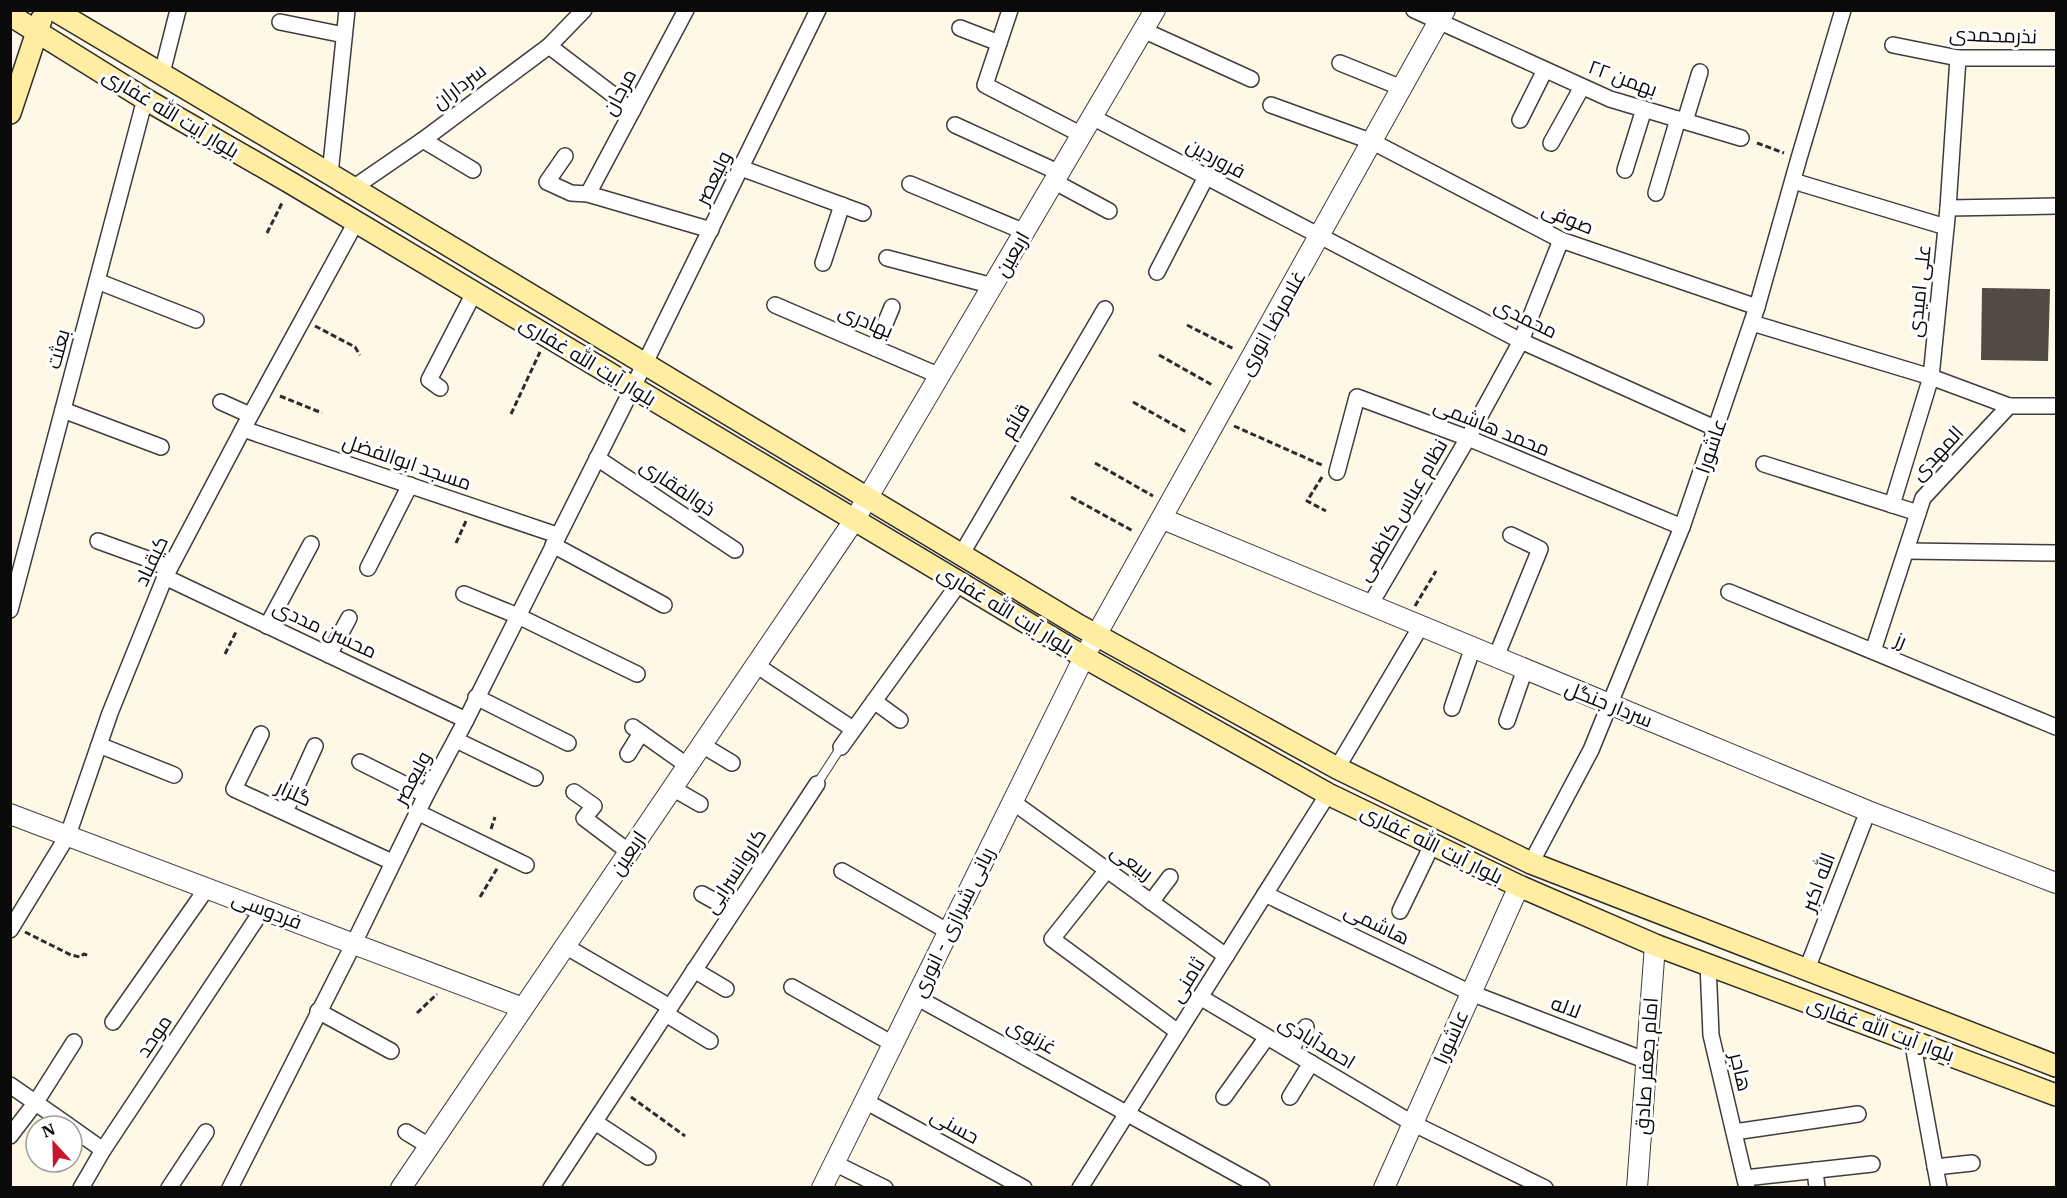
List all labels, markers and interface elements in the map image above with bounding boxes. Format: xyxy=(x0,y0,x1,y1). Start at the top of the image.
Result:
street label: نذرمحمدی xyxy=(1948,19,2038,50)
street label: ۲۲ بهمن xyxy=(1585,53,1662,102)
street label: سرداران xyxy=(426,56,491,115)
street label: بلوار آیت الله غفاری xyxy=(98,61,245,164)
street label: مرجان xyxy=(595,64,642,120)
street label: فروردین xyxy=(1182,131,1251,184)
street label: ولیعصر xyxy=(687,146,737,210)
street label: صوفی xyxy=(1538,195,1598,240)
street label: اربعین xyxy=(988,226,1035,282)
street label: علی امیدی xyxy=(1900,243,1937,339)
street label: غلامرضا انوری xyxy=(1232,265,1312,380)
street label: محمدی xyxy=(1490,291,1562,344)
street label: بهادری xyxy=(835,297,898,344)
street label: بلوار آیت الله غفاری xyxy=(515,309,662,412)
street label: بعثت xyxy=(39,326,76,372)
street label: محمد هاشمی xyxy=(1430,391,1554,462)
street label: قائم xyxy=(994,398,1036,444)
street label: عاشورا xyxy=(1689,415,1732,477)
street label: المهدی xyxy=(1904,419,1969,486)
street label: مسجد ابوالفضل xyxy=(339,427,475,496)
street label: نظام عباس کاظمی xyxy=(1350,434,1454,586)
street label: ذوالفقاری xyxy=(635,451,722,522)
street label: کیقباد xyxy=(127,531,174,590)
street label: بلوار آیت الله غفاری xyxy=(933,558,1080,661)
street label: محسن مددی xyxy=(269,593,381,664)
street label: رز xyxy=(1890,625,1911,654)
street label: سردار جنگل xyxy=(1561,674,1657,733)
street label: ولیعصر xyxy=(386,746,437,810)
street label: گلزار xyxy=(271,772,316,812)
street label: بلوار آیت الله غفاری xyxy=(1357,797,1508,890)
street label: کاروانسرایی xyxy=(697,823,772,919)
street label: اربعین xyxy=(603,825,652,880)
street label: ربیعی xyxy=(1105,837,1159,886)
street label: ربانی شیرازی - انوری xyxy=(905,842,1001,1001)
street label: الله اکبر xyxy=(1794,849,1841,916)
street label: فردوسی xyxy=(228,884,306,935)
street label: هاشمی xyxy=(1340,896,1414,951)
street label: ثامنی xyxy=(1163,952,1211,1007)
street label: لاله xyxy=(1547,989,1585,1025)
street label: بلوار آیت الله غفاری xyxy=(1804,989,1959,1068)
street label: امام جعفر صادق xyxy=(1627,996,1665,1136)
street label: عاشورا xyxy=(1427,1006,1474,1068)
street label: احمدآبادی xyxy=(1274,1008,1361,1075)
street label: موحد xyxy=(129,1009,178,1062)
street label: غزنوی xyxy=(1003,1011,1062,1060)
street label: هاجر xyxy=(1724,1049,1759,1094)
street label: حسنی xyxy=(926,1101,984,1150)
north arrow xyxy=(24,1114,84,1174)
text: N xyxy=(39,1118,58,1142)

